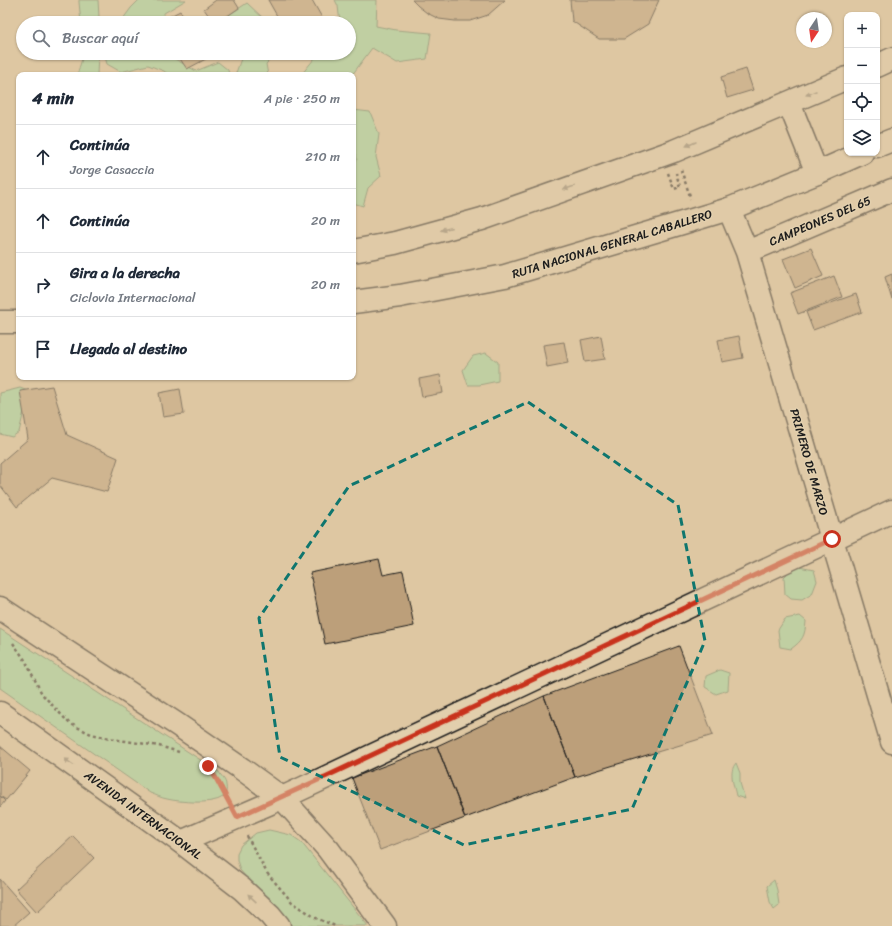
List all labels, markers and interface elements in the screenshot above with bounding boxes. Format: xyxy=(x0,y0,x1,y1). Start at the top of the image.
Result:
north arrow xyxy=(796,12,832,48)
map controls xyxy=(844,12,880,156)
button: + xyxy=(844,12,880,48)
search box xyxy=(16,16,356,60)
text: Buscar aquí xyxy=(62,25,139,51)
icon: search xyxy=(30,27,52,49)
button: − xyxy=(844,48,880,84)
text: 4 min xyxy=(32,83,74,113)
button: locate xyxy=(844,84,880,120)
text: A pie · 250 m xyxy=(264,87,340,110)
one-way arrow xyxy=(805,91,817,97)
button: layers xyxy=(844,120,880,156)
text: Continúa xyxy=(70,132,129,158)
one-way arrow xyxy=(686,141,697,147)
text: 210 m xyxy=(305,145,340,168)
icon: ahead xyxy=(32,146,54,168)
text: Jorge Casaccia xyxy=(70,158,154,181)
one-way arrow xyxy=(563,186,575,192)
street label: CAMPEONES DEL 65 xyxy=(765,190,875,252)
street label: RUTA NACIONAL GENERAL CABALLERO xyxy=(509,203,715,285)
text: Continúa xyxy=(70,208,129,234)
text: 20 m xyxy=(311,209,340,232)
icon: ahead xyxy=(32,210,54,232)
one-way arrow xyxy=(439,226,451,232)
text: Gira a la derecha xyxy=(70,260,180,286)
text: 20 m xyxy=(311,273,340,296)
icon: right xyxy=(32,274,54,296)
text: Ciclovia Internacional xyxy=(70,286,195,309)
text: Llegada al destino xyxy=(70,336,187,362)
icon: arrive xyxy=(32,338,54,360)
street label: PRIMERO DE MARZO xyxy=(783,406,835,518)
route start xyxy=(823,530,841,548)
route end xyxy=(199,757,217,775)
one-way arrow xyxy=(64,758,74,766)
street label: AVENIDA INTERNACIONAL xyxy=(79,764,207,866)
one-way arrow xyxy=(247,893,257,903)

